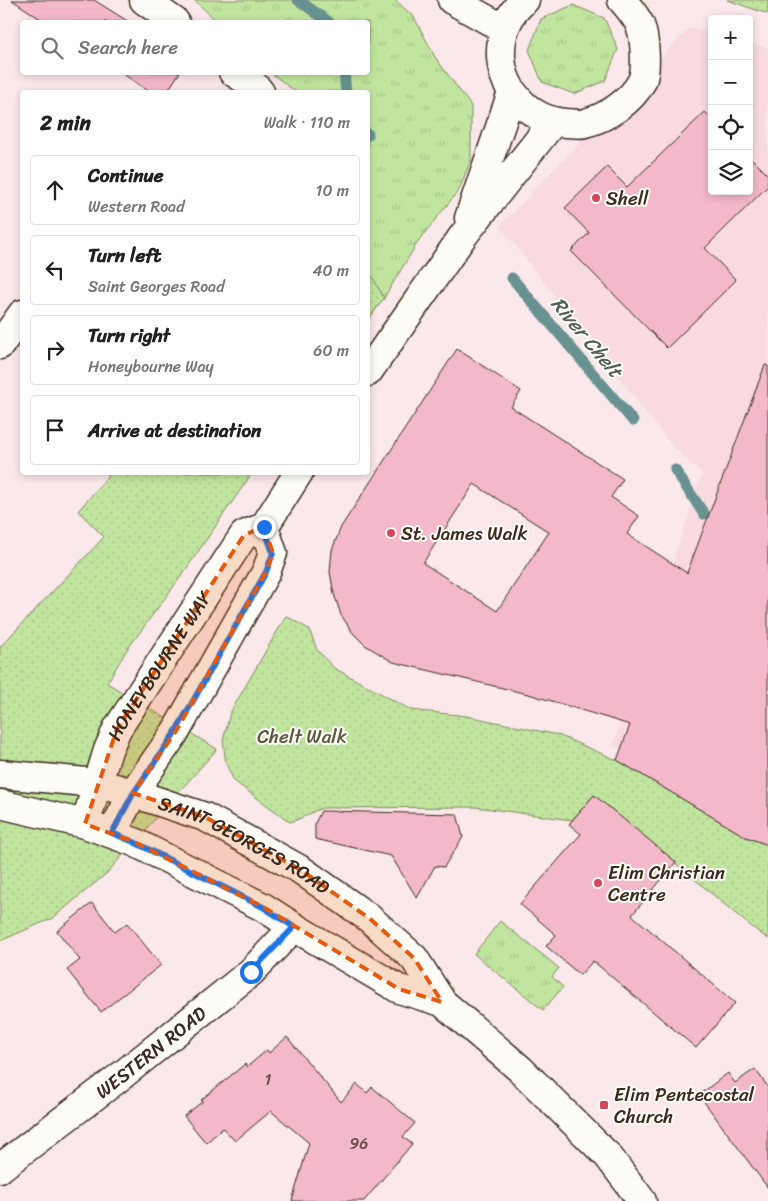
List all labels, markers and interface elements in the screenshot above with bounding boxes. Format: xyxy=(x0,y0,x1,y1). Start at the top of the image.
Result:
map controls xyxy=(708,15,753,195)
button: + xyxy=(708,15,753,60)
search box xyxy=(20,20,370,75)
text: Search here xyxy=(78,31,178,64)
icon: search xyxy=(38,34,66,62)
button: − xyxy=(708,60,753,105)
text: 2 min xyxy=(40,104,91,142)
button: locate xyxy=(708,105,753,150)
text: Walk · 110 m xyxy=(264,108,350,137)
button: layers xyxy=(708,150,753,195)
text: Continue xyxy=(88,159,164,192)
icon: ahead xyxy=(41,176,69,204)
text: 10 m xyxy=(316,176,349,205)
place label: Shell xyxy=(606,182,649,215)
text: Western Road xyxy=(88,192,185,221)
marker: Shell xyxy=(590,192,602,204)
text: Turn left xyxy=(88,239,161,272)
icon: left xyxy=(41,256,69,284)
text: 40 m xyxy=(312,256,349,285)
text: Saint Georges Road xyxy=(88,272,225,301)
water label: River Chelt xyxy=(542,289,633,388)
text: Turn right xyxy=(88,319,170,352)
icon: right xyxy=(41,336,69,364)
text: 60 m xyxy=(313,336,349,365)
text: Honeybourne Way xyxy=(88,352,214,381)
text: Arrive at destination xyxy=(88,414,261,447)
icon: arrive xyxy=(41,416,69,444)
route end xyxy=(253,516,276,539)
place label: St. James Walk xyxy=(401,517,528,550)
marker: St. James Walk xyxy=(385,527,397,539)
street label: HONEYBOURNE WAY xyxy=(98,583,221,746)
park label: Chelt Walk xyxy=(257,720,347,753)
street label: SAINT GEORGES ROAD xyxy=(154,787,338,903)
place label: Elim Christian Centre xyxy=(608,856,725,911)
marker: Elim Christian Centre xyxy=(592,877,604,889)
route start xyxy=(240,961,263,984)
street label: WESTERN ROAD xyxy=(88,997,214,1107)
house number: 1 xyxy=(265,1065,272,1094)
place label: Elim Pentecostal Church xyxy=(614,1078,755,1133)
marker: Elim Pentecostal Church xyxy=(598,1099,610,1111)
house number: 96 xyxy=(350,1129,368,1158)

